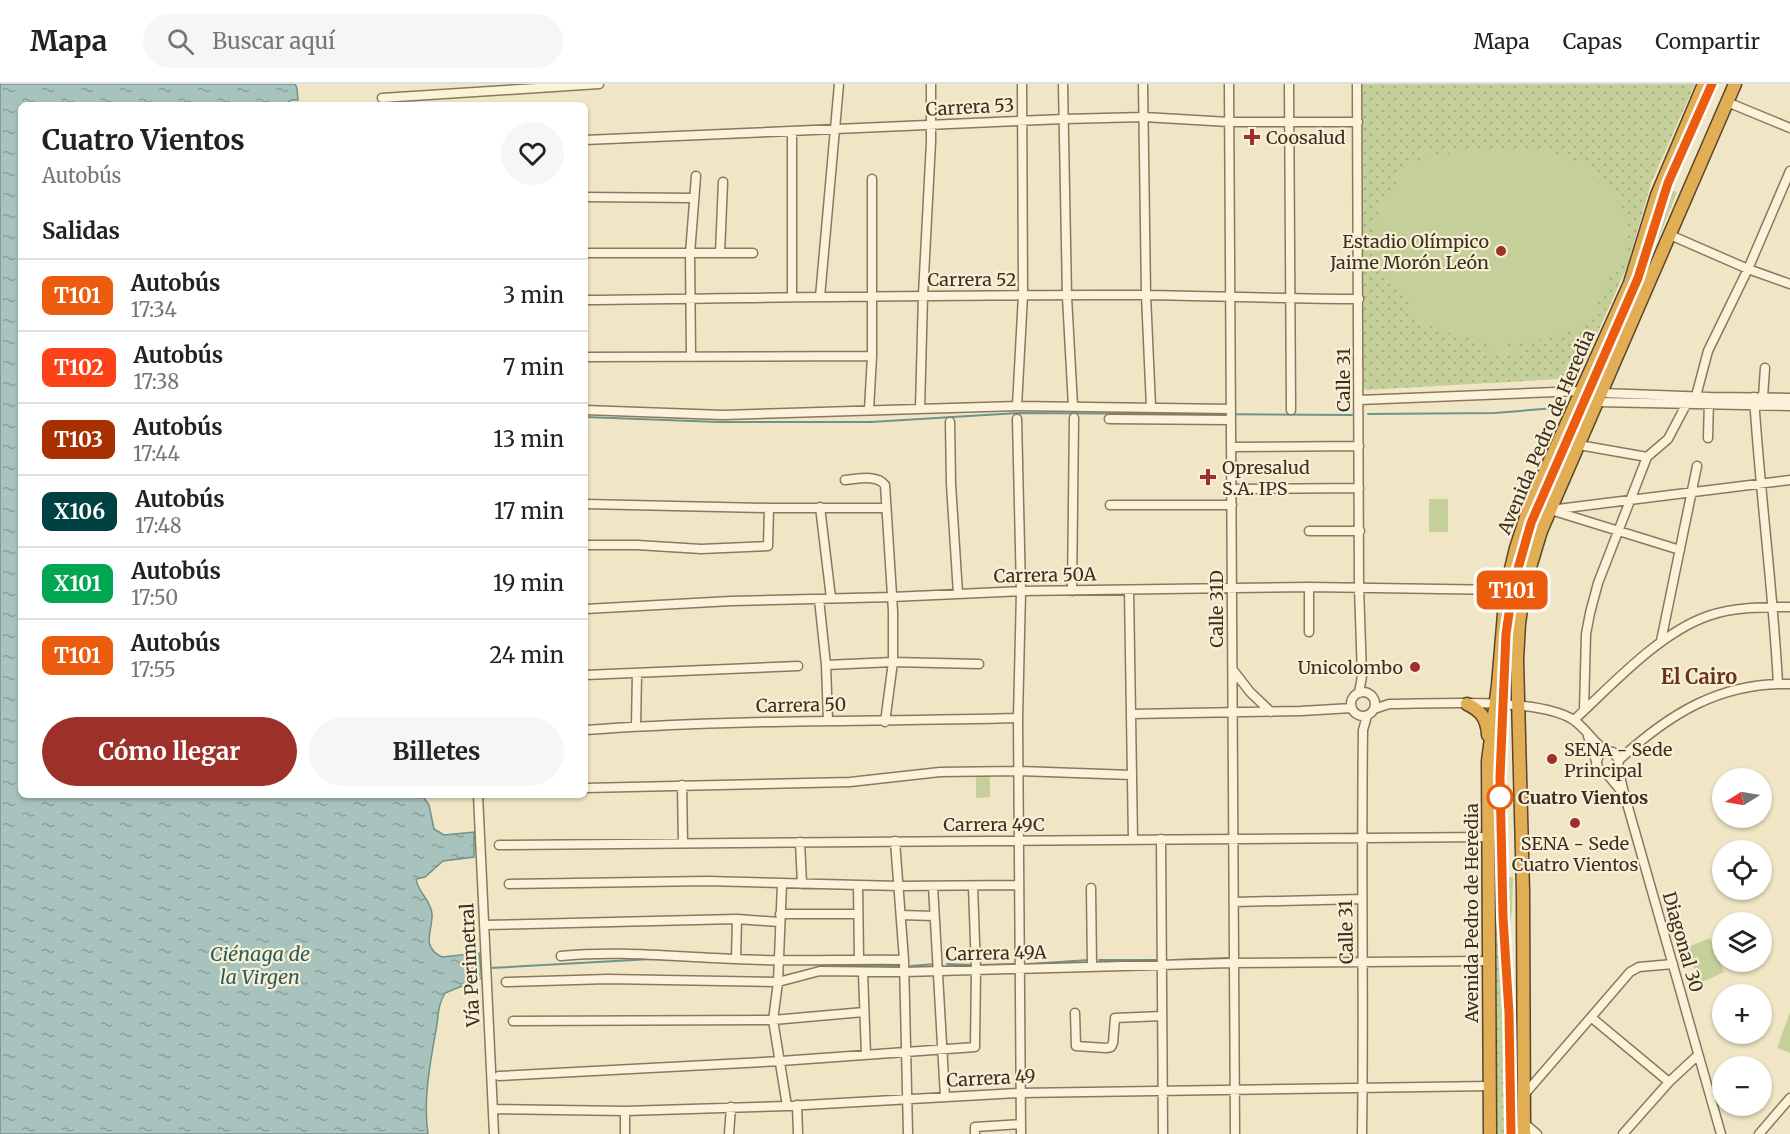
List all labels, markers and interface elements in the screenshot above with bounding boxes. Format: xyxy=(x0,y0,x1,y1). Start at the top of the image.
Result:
search box xyxy=(143,14,563,68)
text: Mapa xyxy=(30,23,107,59)
icon: search xyxy=(164,25,197,58)
text: Buscar aquí xyxy=(212,27,335,55)
text: Mapa xyxy=(1473,28,1530,55)
text: Capas xyxy=(1563,28,1622,55)
text: Compartir xyxy=(1655,28,1760,55)
street label: Carrera 53 xyxy=(925,93,1015,121)
text: Cuatro Vientos xyxy=(42,122,245,158)
button: heart xyxy=(501,122,564,185)
place label: Coosalud xyxy=(1266,126,1346,149)
marker: Coosalud xyxy=(1243,128,1261,146)
text: Autobús xyxy=(42,163,121,188)
text: Salidas xyxy=(42,217,120,245)
place label: Estadio Olímpico Jaime Morón León xyxy=(1329,230,1489,274)
marker: Estadio Olímpico Jaime Morón León xyxy=(1494,244,1508,258)
street label: Carrera 52 xyxy=(927,268,1017,291)
text: Autobús xyxy=(131,269,220,297)
text: 3 min xyxy=(503,281,564,309)
text: T101 xyxy=(54,282,101,309)
text: 17:34 xyxy=(131,297,177,322)
street label: Avenida Pedro de Heredia xyxy=(1492,326,1600,539)
text: Autobús xyxy=(134,341,223,369)
street label: Calle 31 xyxy=(1332,348,1355,412)
text: 7 min xyxy=(503,353,564,381)
text: T102 xyxy=(54,354,104,381)
text: 17:38 xyxy=(134,369,179,394)
text: Autobús xyxy=(133,413,223,441)
text: 13 min xyxy=(493,425,564,453)
text: T103 xyxy=(54,426,103,453)
text: 17:44 xyxy=(133,441,180,466)
place label: Opresalud S.A. IPS xyxy=(1222,456,1310,500)
marker: Opresalud S.A. IPS xyxy=(1199,468,1217,486)
text: Autobús xyxy=(135,485,225,513)
text: 17 min xyxy=(494,497,564,525)
text: X106 xyxy=(54,498,105,525)
text: 17:48 xyxy=(135,513,182,538)
text: Autobús xyxy=(131,557,221,585)
street label: Carrera 50A xyxy=(994,563,1097,587)
text: 19 min xyxy=(493,569,564,597)
text: X101 xyxy=(54,570,101,597)
street label: Calle 31D xyxy=(1205,570,1228,648)
line badge: T101 xyxy=(1470,570,1554,610)
text: T101 xyxy=(1489,577,1535,604)
text: 17:50 xyxy=(131,585,178,610)
text: Autobús xyxy=(131,629,220,657)
text: 24 min xyxy=(489,641,564,669)
text: T101 xyxy=(54,642,101,669)
place label: Unicolombo xyxy=(1298,656,1403,679)
text: 17:55 xyxy=(131,657,176,682)
marker: Unicolombo xyxy=(1408,660,1422,674)
district label: El Cairo xyxy=(1661,664,1737,689)
street label: Carrera 50 xyxy=(756,693,846,717)
button: Cómo llegar xyxy=(42,717,297,786)
button: Billetes xyxy=(309,717,564,786)
place label: SENA - Sede Principal xyxy=(1564,738,1672,782)
marker: SENA - Sede Principal xyxy=(1545,752,1559,766)
north arrow xyxy=(1712,768,1772,828)
map controls xyxy=(1712,768,1772,1116)
marker: Cuatro Vientos xyxy=(1487,784,1513,810)
place label: Cuatro Vientos xyxy=(1518,786,1648,809)
street label: Avenida Pedro de Heredia xyxy=(1460,803,1483,1024)
street label: Carrera 49C xyxy=(943,813,1045,836)
marker: SENA - Sede Cuatro Vientos xyxy=(1568,816,1582,830)
place label: SENA - Sede Cuatro Vientos xyxy=(1512,832,1638,876)
button: locate xyxy=(1712,840,1772,900)
street label: Diagonal 30 xyxy=(1658,889,1708,995)
street label: Calle 31 xyxy=(1334,900,1358,964)
street label: Vía Perimetral xyxy=(455,902,485,1028)
button: layers xyxy=(1712,912,1772,972)
water label: Ciénaga de la Virgen xyxy=(210,941,310,989)
street label: Carrera 49A xyxy=(945,941,1047,965)
button: + xyxy=(1712,984,1772,1044)
button: − xyxy=(1712,1056,1772,1116)
street label: Carrera 49 xyxy=(946,1064,1036,1092)

